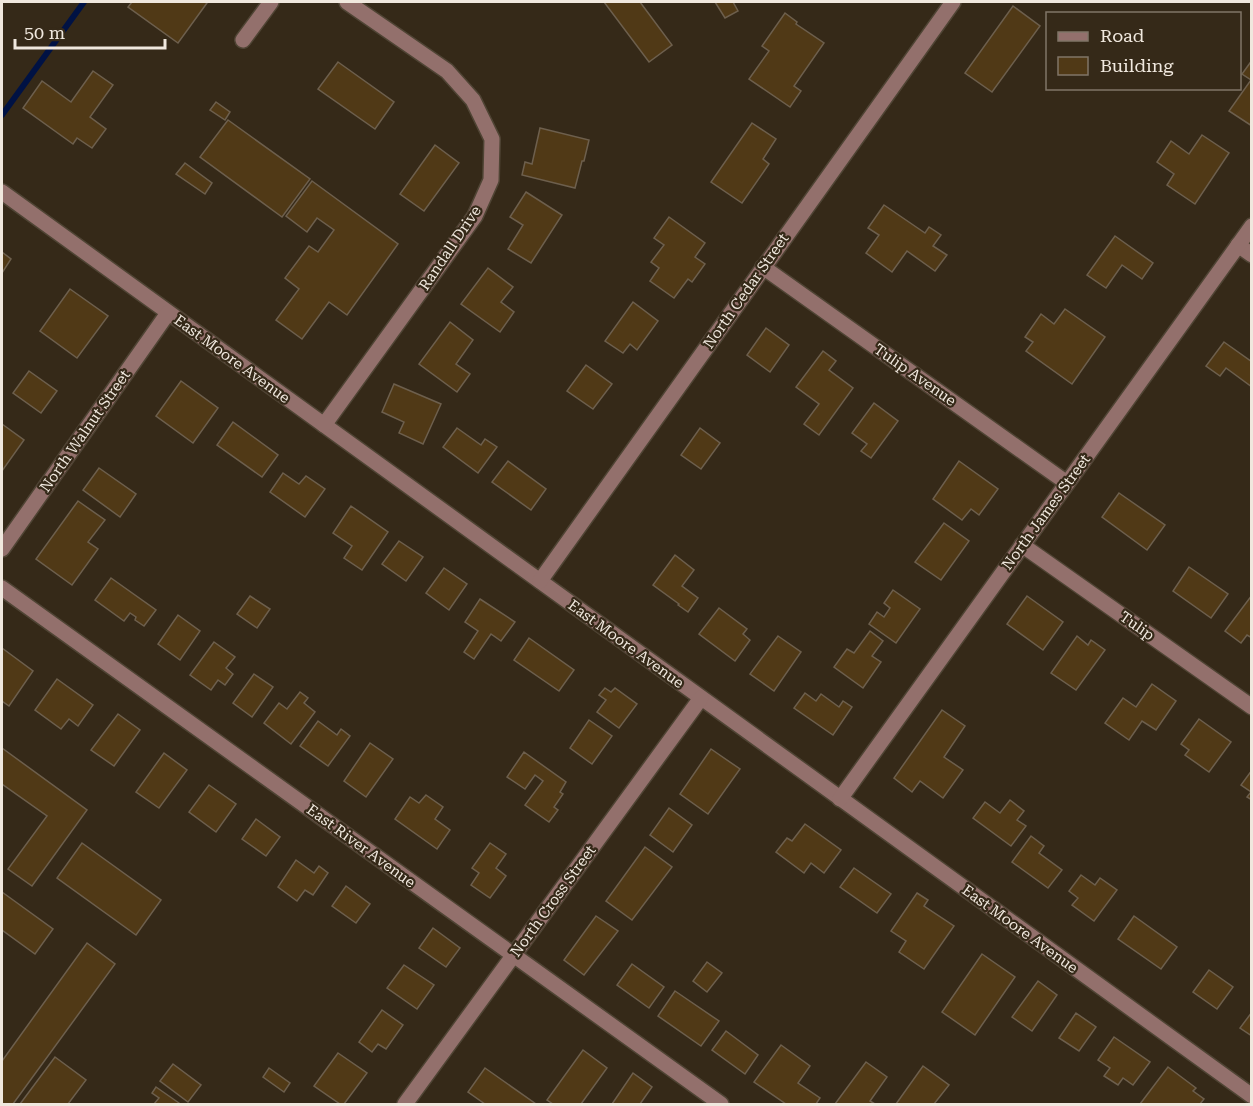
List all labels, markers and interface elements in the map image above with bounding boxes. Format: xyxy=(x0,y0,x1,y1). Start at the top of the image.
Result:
scale bar xyxy=(15,12,165,50)
legend xyxy=(1046,12,1241,90)
text: 50 m xyxy=(24,22,65,43)
text: Road xyxy=(1100,25,1145,46)
text: Building xyxy=(1100,55,1174,76)
street label: Randall Drive xyxy=(415,202,485,294)
street label: North Cedar Street xyxy=(700,230,793,352)
street label: East Moore Avenue xyxy=(171,311,293,407)
street label: Tulip Avenue xyxy=(870,340,960,410)
street label: North Walnut Street xyxy=(36,366,134,496)
street label: North James Street xyxy=(998,450,1094,573)
street label: East Moore Avenue xyxy=(565,596,687,692)
street label: Tulip xyxy=(1116,608,1158,645)
street label: East River Avenue xyxy=(303,801,419,891)
street label: North Cross Street xyxy=(506,841,600,960)
street label: East Moore Avenue xyxy=(959,881,1081,977)

